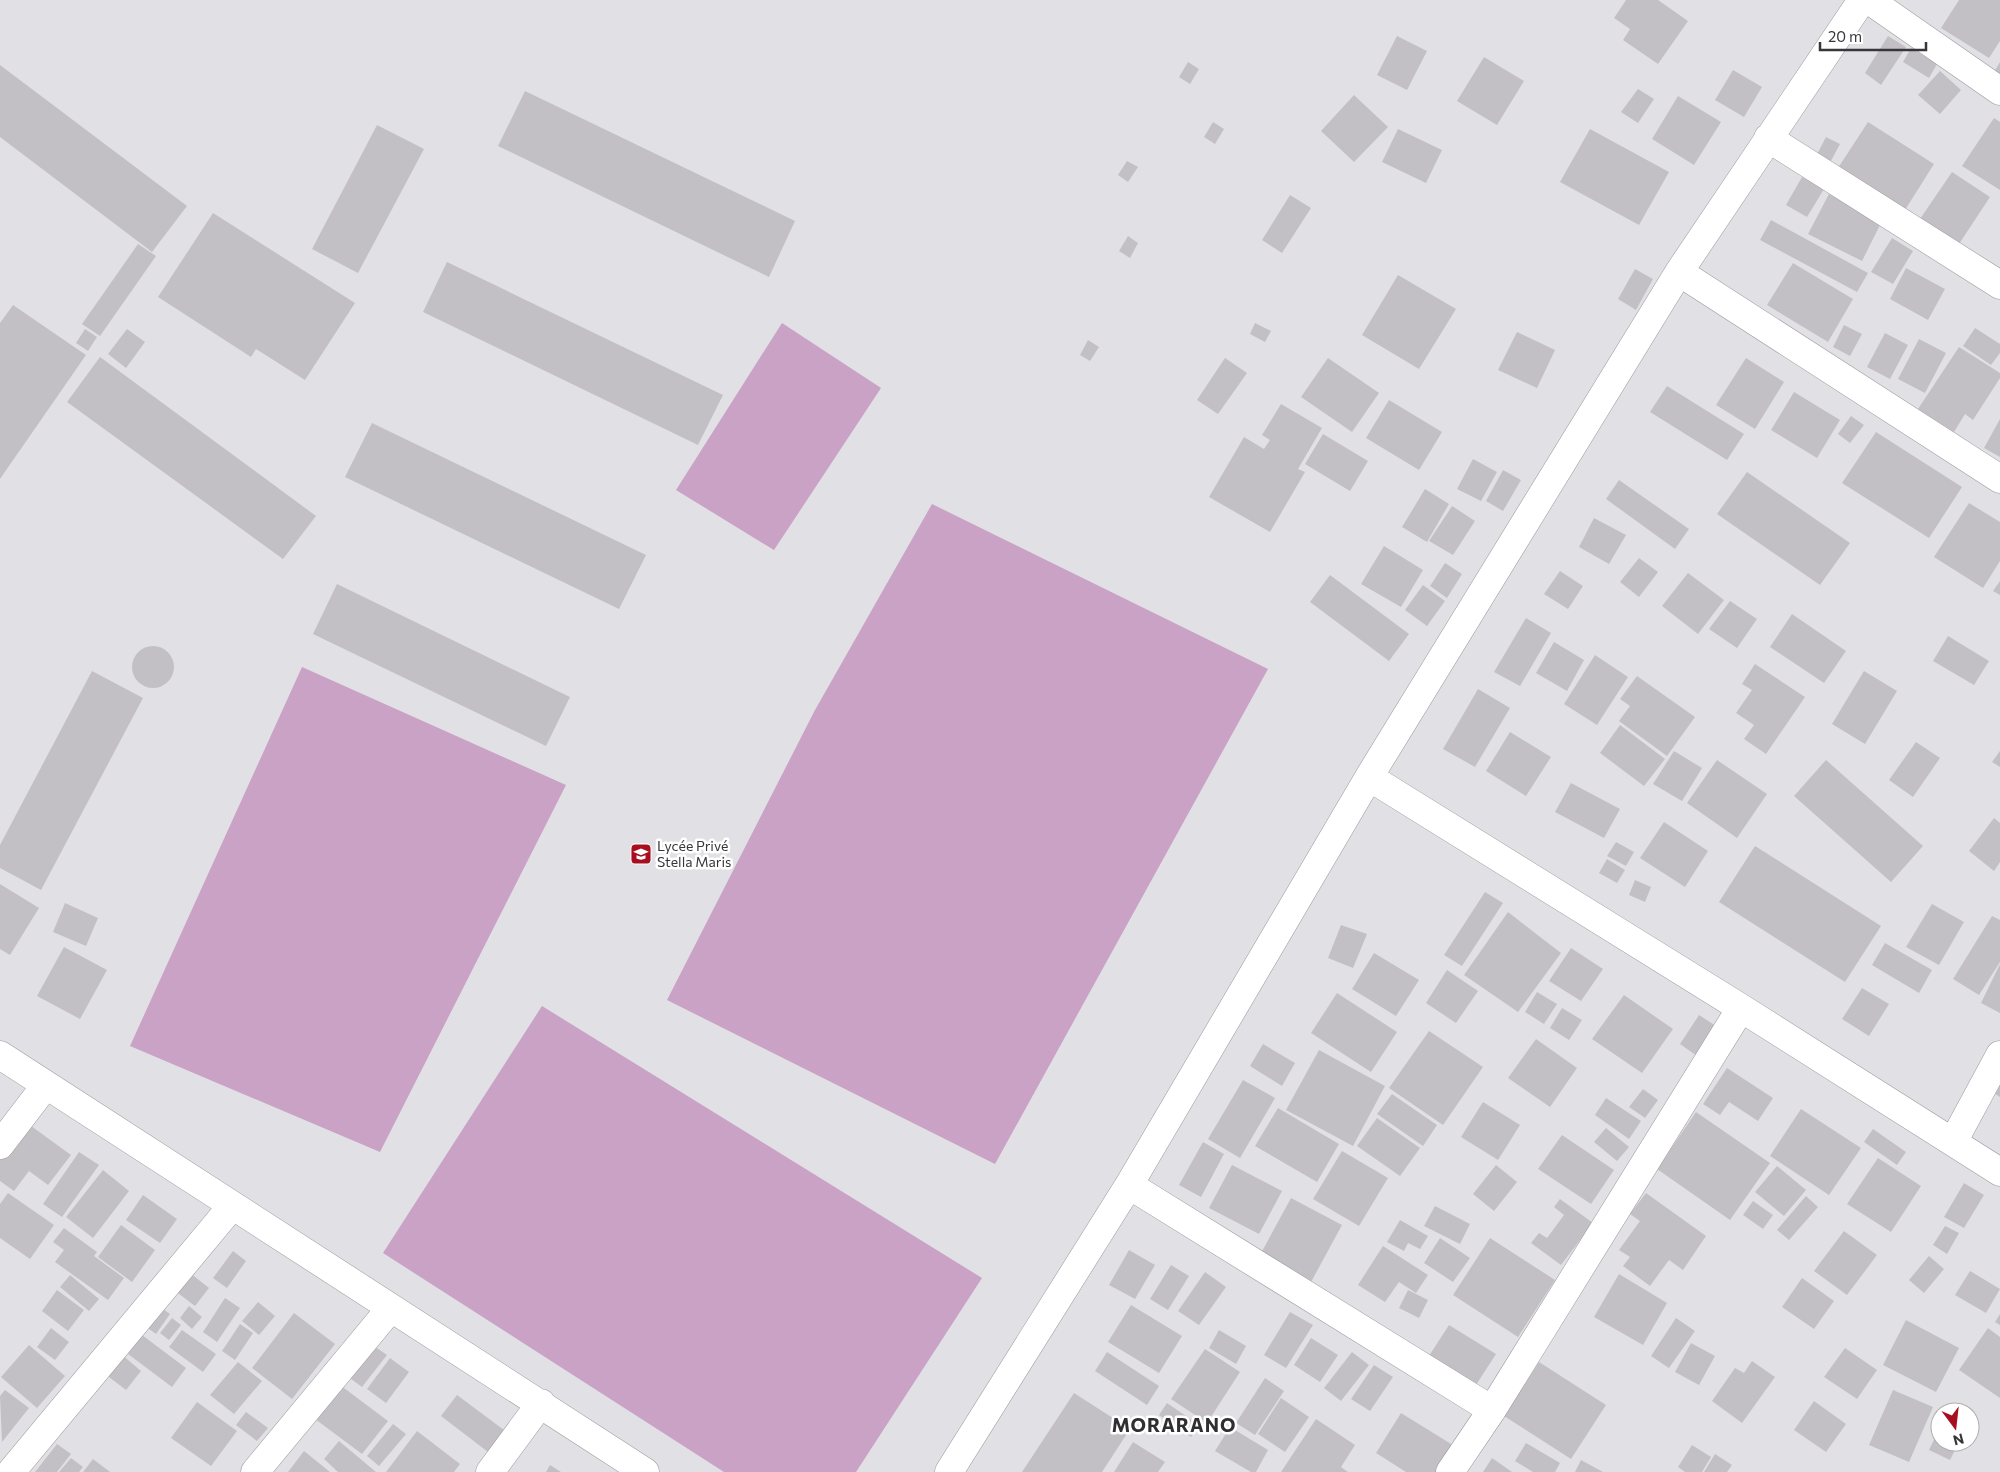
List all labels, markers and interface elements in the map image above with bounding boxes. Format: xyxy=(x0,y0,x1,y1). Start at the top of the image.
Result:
scale bar xyxy=(1820,20,1926,52)
text: 20 m xyxy=(1828,27,1862,45)
place label: Lycée Privé Stella Maris xyxy=(657,837,731,870)
school or university icon: Lycée Privé Stella Maris xyxy=(629,842,653,866)
north arrow xyxy=(1930,1402,1980,1452)
district label: MORARANO xyxy=(1112,1413,1236,1436)
text: N xyxy=(1951,1430,1966,1450)

